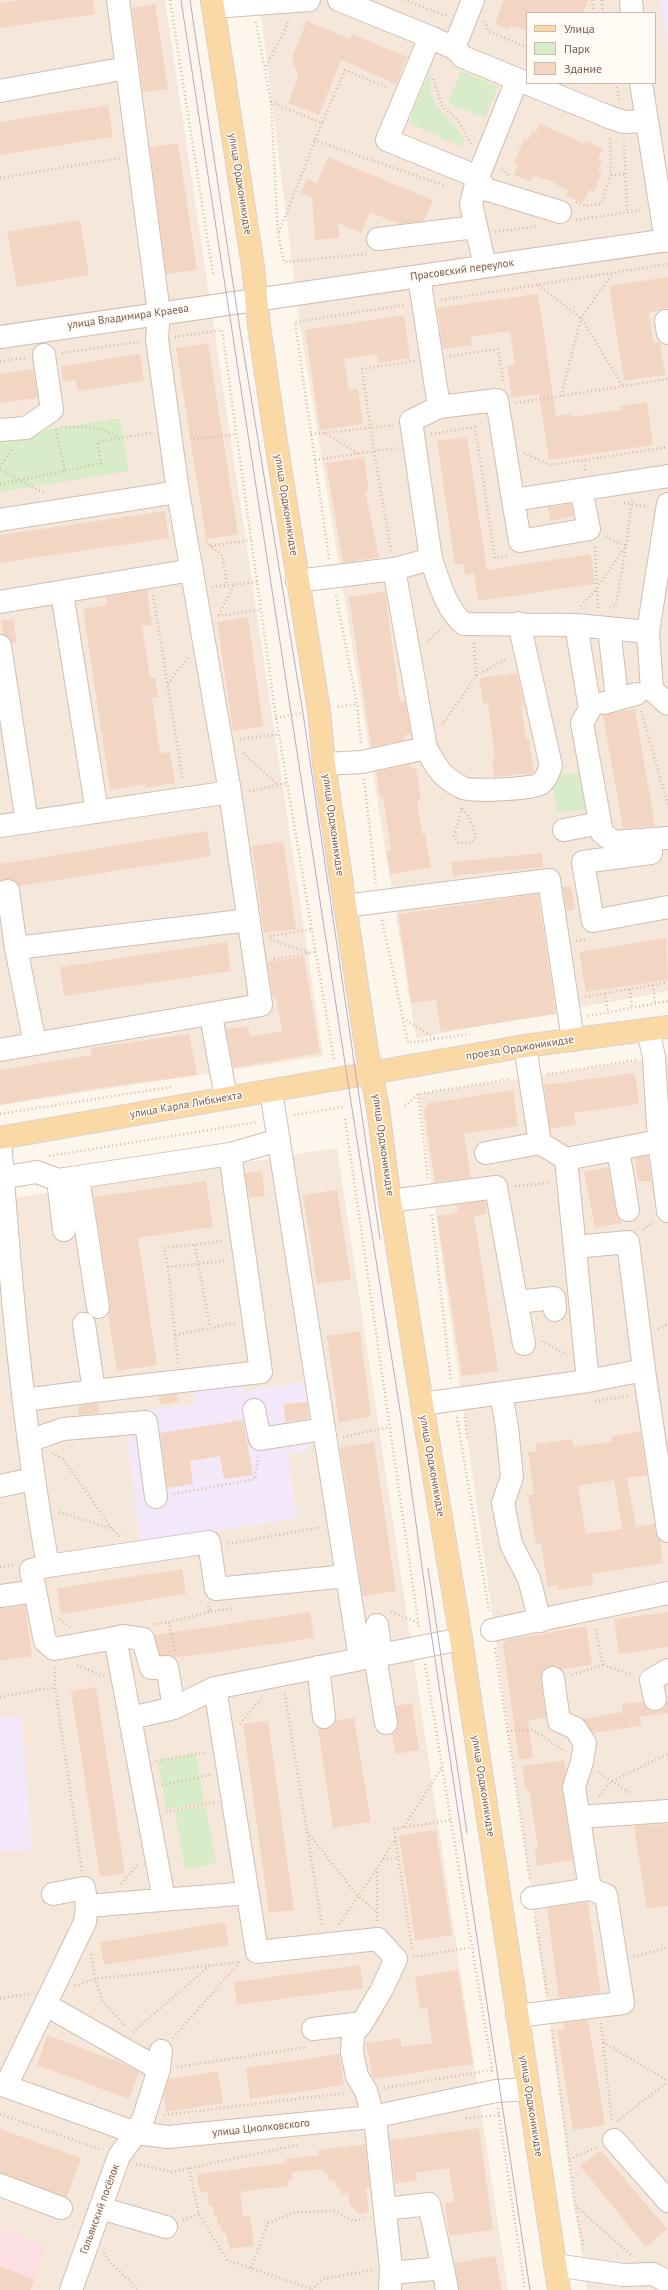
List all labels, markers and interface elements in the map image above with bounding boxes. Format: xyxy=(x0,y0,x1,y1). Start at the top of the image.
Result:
legend xyxy=(526,12,656,84)
text: Улица xyxy=(564,21,595,36)
text: Парк xyxy=(564,41,590,56)
text: Здание xyxy=(564,61,602,76)
street label: улица Орджоникидзе xyxy=(225,132,255,236)
street label: Прасовский переулок xyxy=(409,256,515,284)
street label: улица Владимира Краева xyxy=(66,302,190,332)
street label: улица Орджоникидзе xyxy=(271,453,301,557)
street label: улица Орджоникидзе xyxy=(319,773,347,877)
street label: проезд Орджоникидзе xyxy=(465,1033,575,1063)
street label: улица Карла Либкнехта xyxy=(129,1089,243,1121)
street label: улица Орджоникидзе xyxy=(369,1093,397,1197)
street label: улица Орджоникидзе xyxy=(417,1414,447,1518)
street label: улица Орджоникидзе xyxy=(468,1734,498,1838)
street label: улица Орджоникидзе xyxy=(516,2054,546,2158)
street label: улица Циолковского xyxy=(212,2116,310,2140)
street label: Гольянский посёлок xyxy=(78,2162,122,2256)

